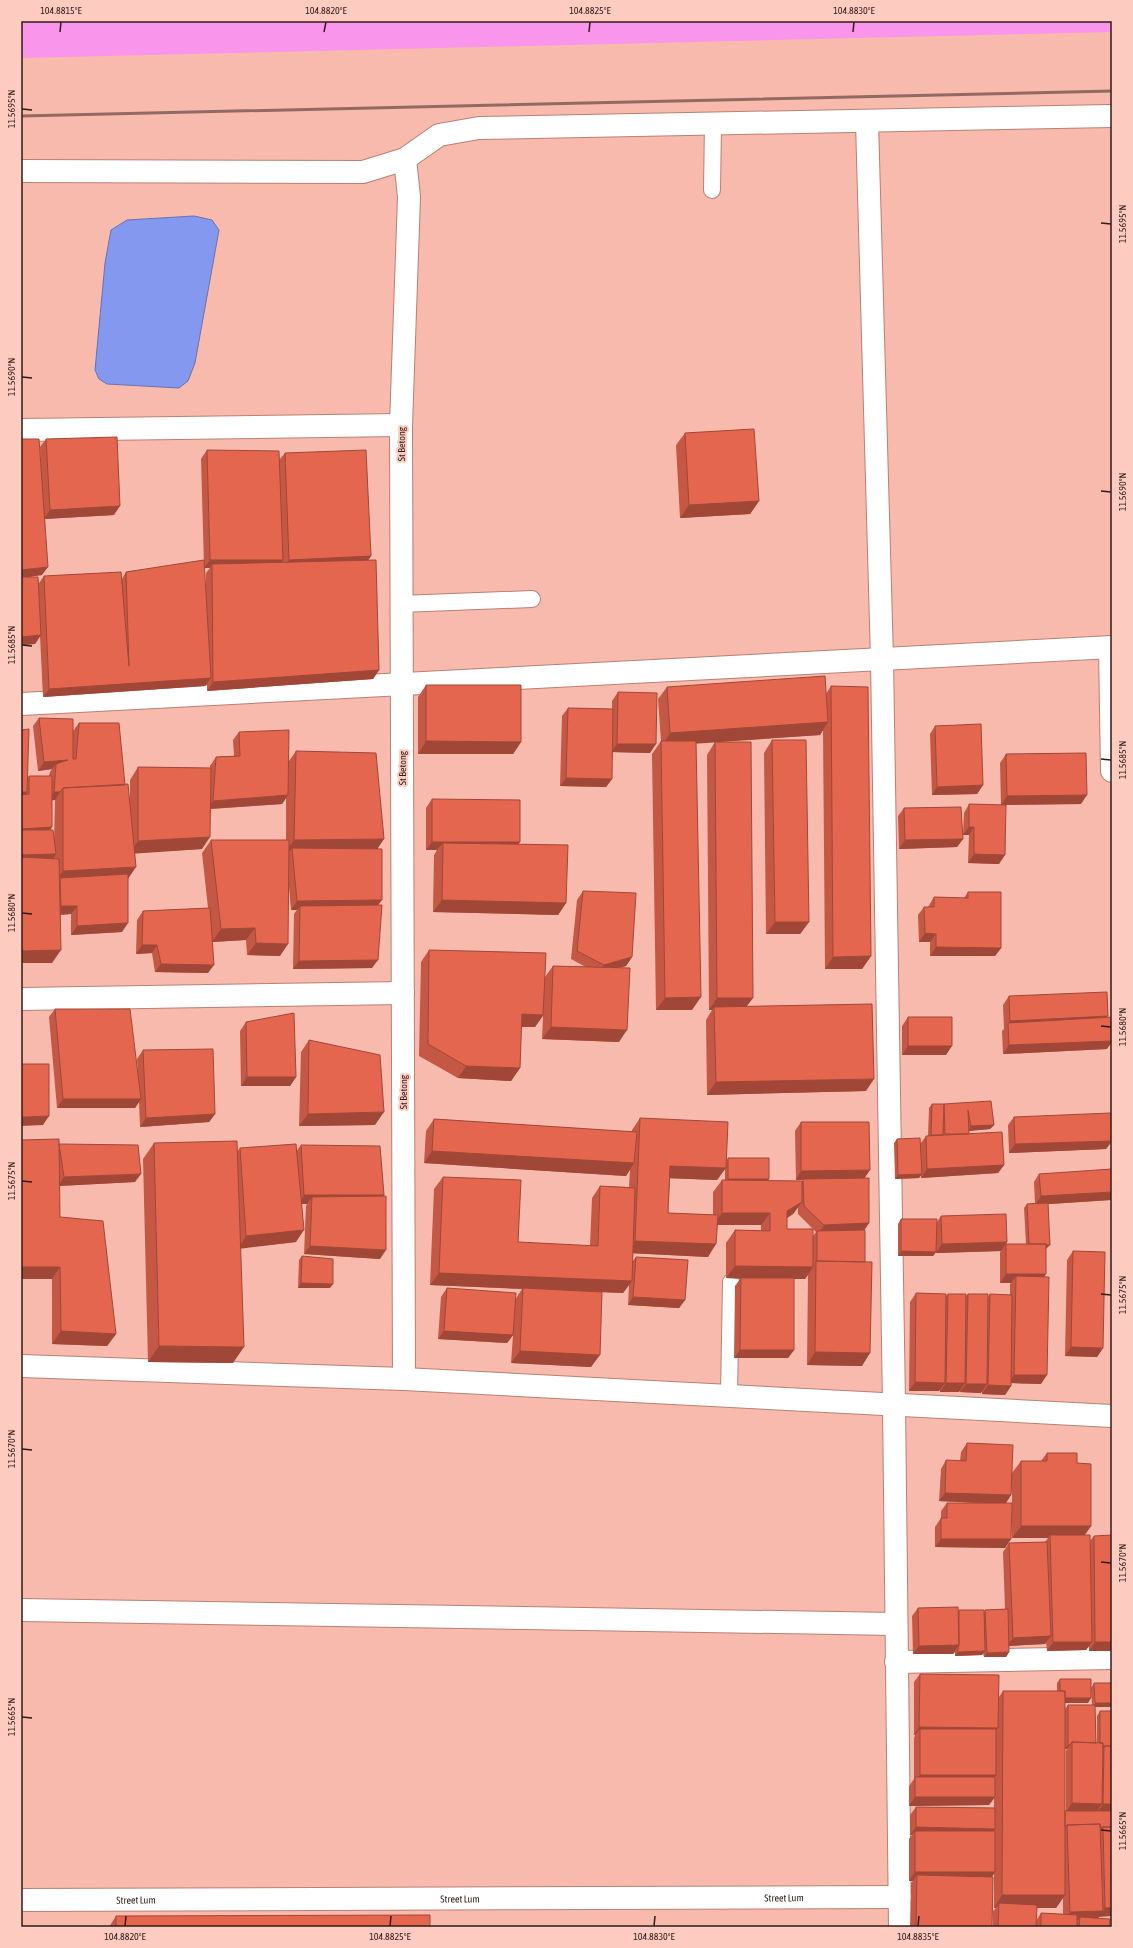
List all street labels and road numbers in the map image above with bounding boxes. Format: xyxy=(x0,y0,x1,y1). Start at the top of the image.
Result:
street label: St Betong xyxy=(396,426,407,461)
street label: St Betong xyxy=(397,750,408,785)
street label: St Betong xyxy=(398,1074,409,1109)
street label: Street Lum xyxy=(764,1892,804,1903)
street label: Street Lum xyxy=(440,1893,480,1904)
street label: Street Lum xyxy=(116,1894,156,1905)

